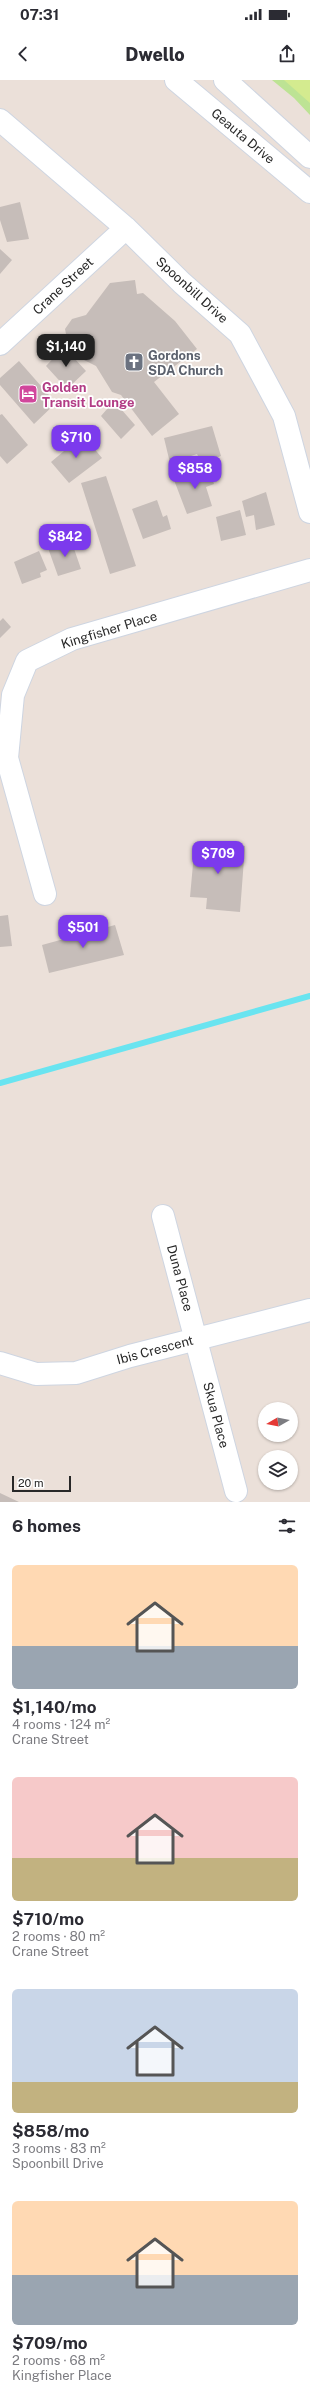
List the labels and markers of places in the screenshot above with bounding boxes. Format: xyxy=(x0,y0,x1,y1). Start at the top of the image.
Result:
pin: $1,140 xyxy=(33,334,99,368)
place label: Gordons SDA Church xyxy=(148,348,223,378)
church icon: Gordons SDA Church xyxy=(123,351,145,373)
place label: Golden Transit Lounge xyxy=(42,380,135,410)
hotel icon: Golden Transit Lounge xyxy=(17,383,39,405)
pin: $710 xyxy=(52,425,100,459)
pin: $858 xyxy=(171,456,219,490)
pin: $842 xyxy=(41,524,89,558)
pin: $709 xyxy=(194,841,242,875)
pin: $501 xyxy=(59,915,107,949)

